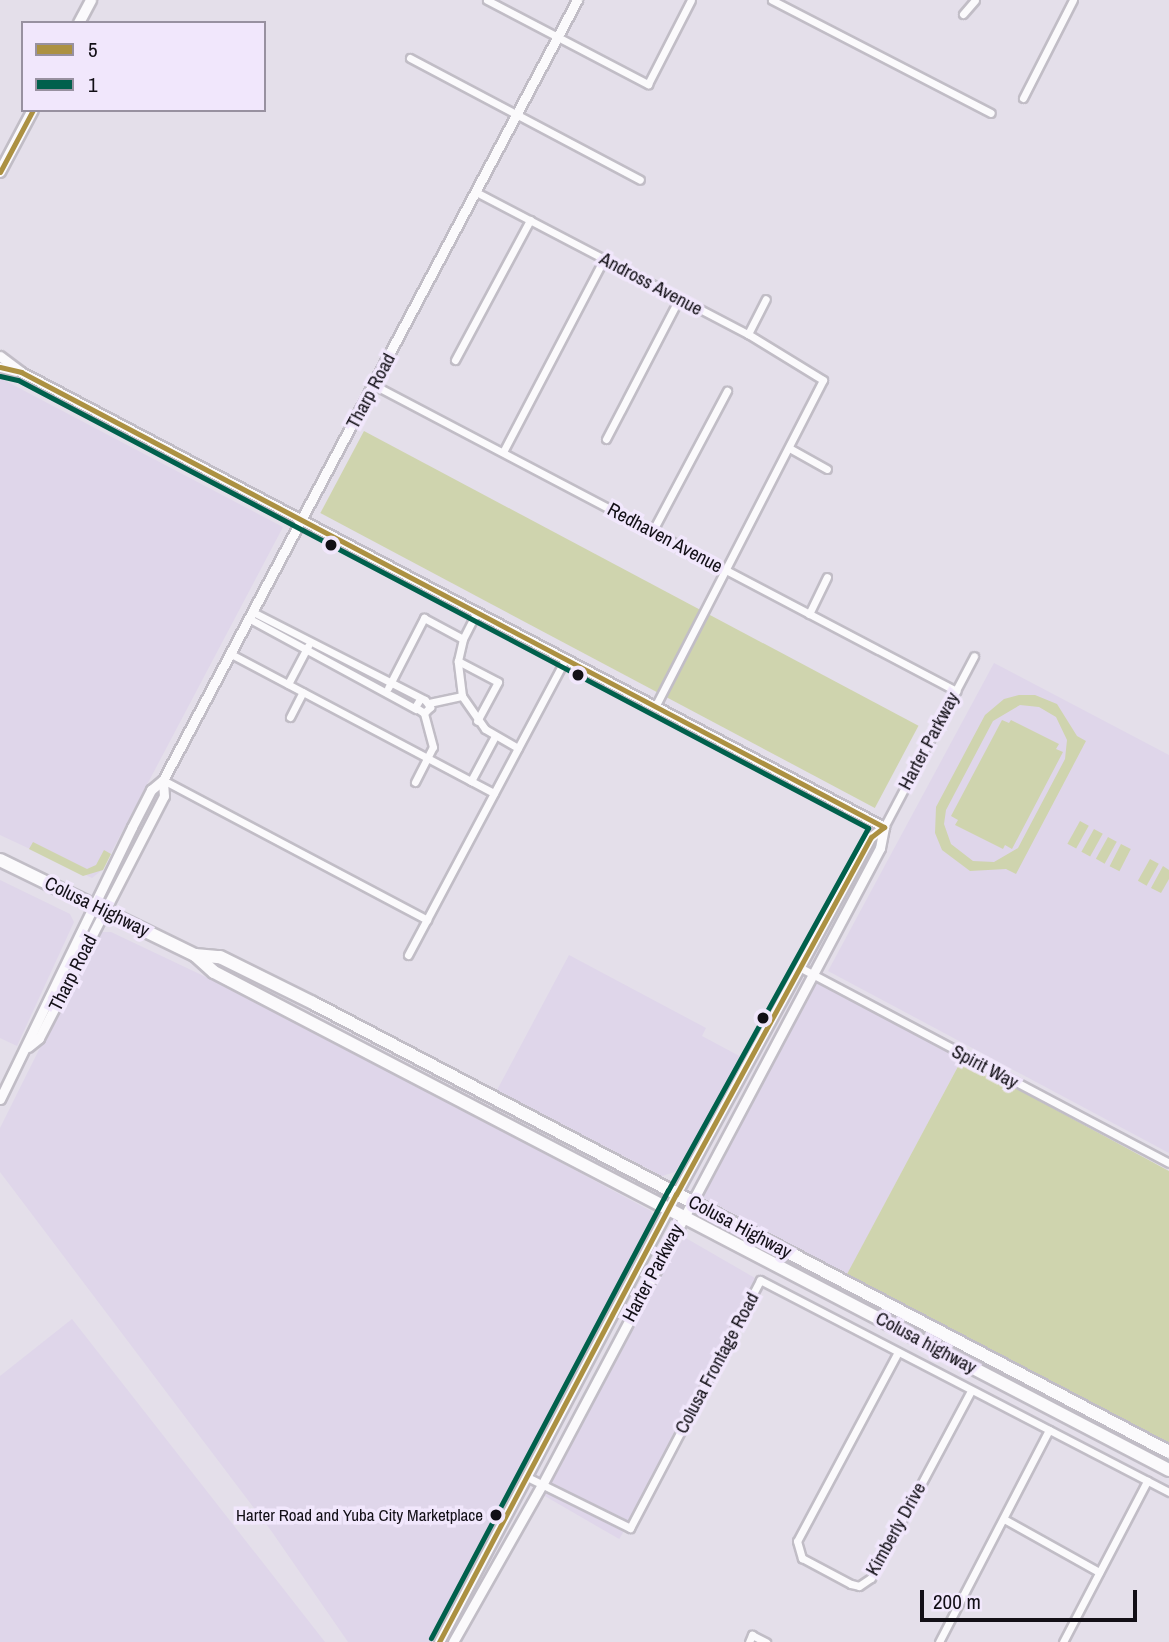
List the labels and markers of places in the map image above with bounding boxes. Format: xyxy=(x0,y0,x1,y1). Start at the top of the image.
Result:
unlabelled marker xyxy=(324,538,338,552)
unlabelled marker xyxy=(571,668,585,682)
unlabelled marker xyxy=(756,1011,770,1025)
place label: Harter Road and Yuba City Marketplace xyxy=(236,1505,483,1525)
marker: Harter Road and Yuba City Marketplace xyxy=(489,1508,503,1522)

